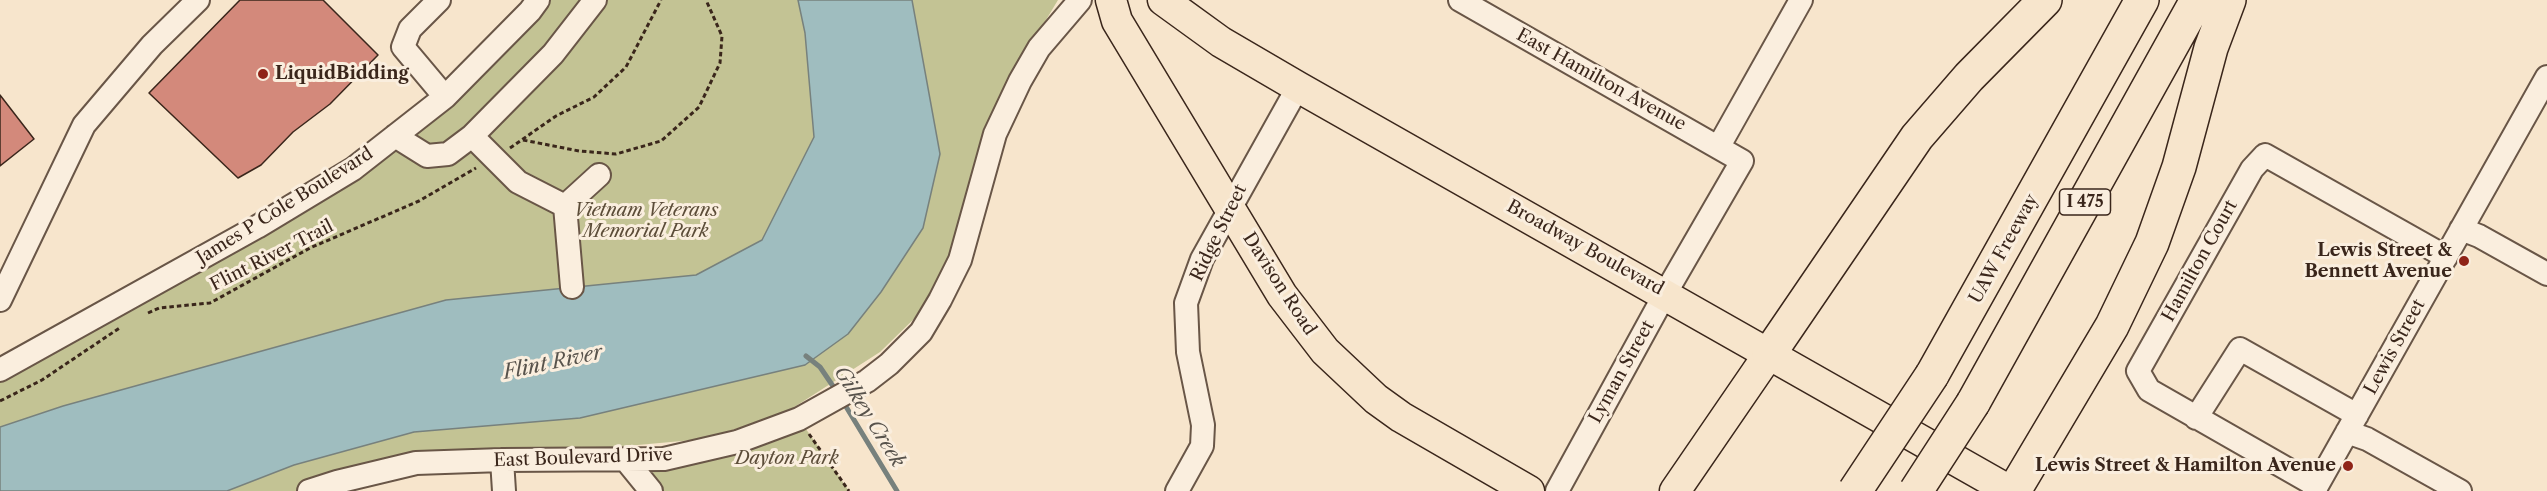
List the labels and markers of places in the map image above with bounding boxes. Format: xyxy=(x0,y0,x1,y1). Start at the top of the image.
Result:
place label: LiquidBidding xyxy=(275,63,409,85)
marker: LiquidBidding xyxy=(256,67,270,81)
place label: Lewis Street & Bennett Avenue xyxy=(2304,240,2452,282)
marker: Lewis Street & Bennett Avenue xyxy=(2457,254,2471,268)
place label: Lewis Street & Hamilton Avenue xyxy=(2035,455,2336,477)
marker: Lewis Street & Hamilton Avenue xyxy=(2341,459,2355,473)

